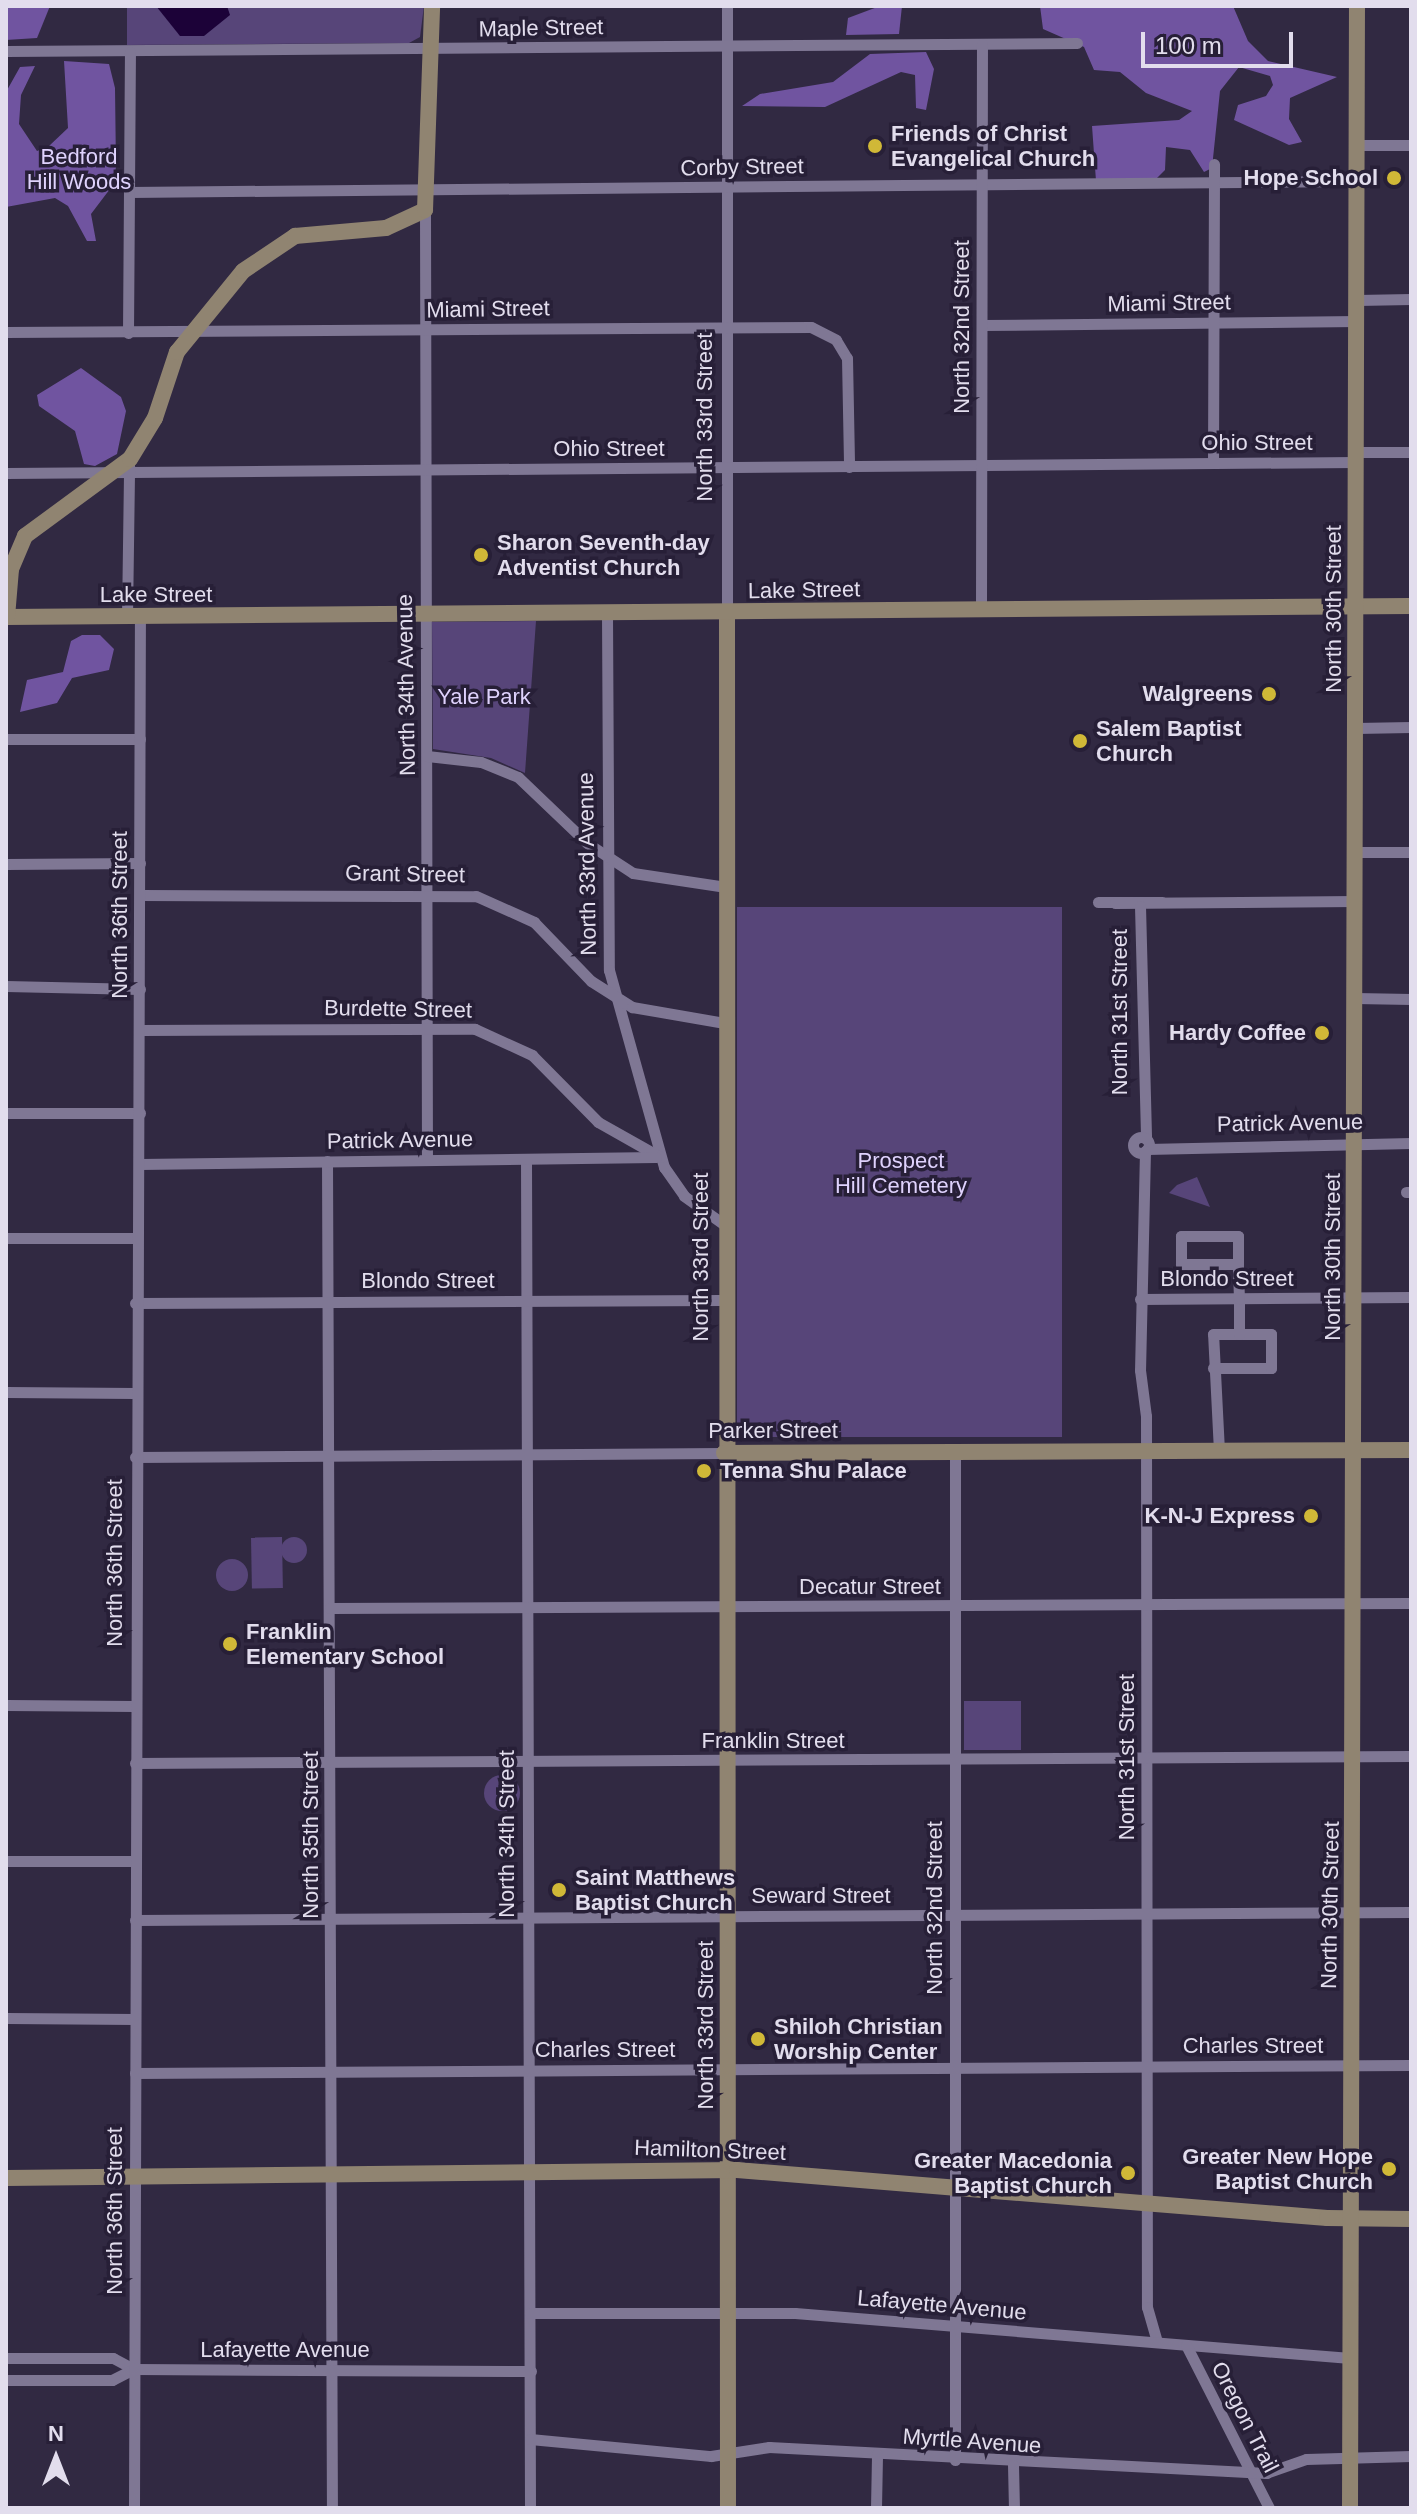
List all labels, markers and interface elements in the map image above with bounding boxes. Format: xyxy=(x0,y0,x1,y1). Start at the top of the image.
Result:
street label: Maple Street xyxy=(478,14,604,42)
scale bar xyxy=(1145,16,1297,66)
text: 100 m xyxy=(1155,32,1222,59)
place label: Friends of Christ Evangelical Church xyxy=(891,120,1095,172)
marker: Friends of Christ Evangelical Church xyxy=(866,137,884,155)
park label: Bedford Hill Woods xyxy=(27,143,131,194)
street label: Corby Street xyxy=(680,153,804,181)
place label: Hope School xyxy=(1244,165,1378,191)
marker: Hope School xyxy=(1385,169,1403,187)
street label: North 32nd Street xyxy=(949,240,975,414)
street label: Miami Street xyxy=(1107,289,1231,317)
street label: Miami Street xyxy=(426,295,550,323)
street label: North 33rd Street xyxy=(692,333,718,501)
street label: Ohio Street xyxy=(1201,430,1313,456)
street label: Ohio Street xyxy=(553,436,665,462)
street label: North 30th Street xyxy=(1321,525,1347,693)
place label: Sharon Seventh-day Adventist Church xyxy=(497,529,710,580)
marker: Sharon Seventh-day Adventist Church xyxy=(472,546,490,564)
street label: Lake Street xyxy=(748,576,860,604)
street label: Lake Street xyxy=(100,582,212,608)
street label: North 34th Avenue xyxy=(391,593,421,777)
place label: Walgreens xyxy=(1143,681,1253,707)
park label: Yale Park xyxy=(437,684,531,710)
marker: Walgreens xyxy=(1260,685,1278,703)
place label: Salem Baptist Church xyxy=(1096,715,1241,766)
marker: Salem Baptist Church xyxy=(1071,732,1089,750)
street label: North 33rd Avenue xyxy=(572,772,602,956)
street label: North 36th Street xyxy=(107,831,133,999)
street label: Grant Street xyxy=(345,860,465,888)
street label: North 31st Street xyxy=(1107,929,1133,1095)
street label: Burdette Street xyxy=(324,995,472,1023)
place label: Hardy Coffee xyxy=(1169,1020,1306,1046)
marker: Hardy Coffee xyxy=(1313,1024,1331,1042)
street label: Patrick Avenue xyxy=(1216,1109,1364,1137)
street label: Patrick Avenue xyxy=(326,1126,474,1154)
park label: Prospect Hill Cemetery xyxy=(835,1147,967,1198)
street label: North 33rd Street xyxy=(688,1173,714,1341)
street label: North 30th Street xyxy=(1320,1173,1346,1341)
street label: Blondo Street xyxy=(1160,1266,1294,1292)
street label: Blondo Street xyxy=(361,1268,495,1294)
street label: Parker Street xyxy=(708,1418,838,1444)
place label: Tenna Shu Palace xyxy=(720,1458,907,1484)
marker: Tenna Shu Palace xyxy=(695,1462,713,1480)
street label: North 36th Street xyxy=(102,1479,128,1647)
place label: K-N-J Express xyxy=(1145,1503,1295,1529)
marker: K-N-J Express xyxy=(1302,1507,1320,1525)
street label: Decatur Street xyxy=(799,1574,941,1600)
place label: Franklin Elementary School xyxy=(246,1618,444,1670)
marker: Franklin Elementary School xyxy=(221,1635,239,1653)
street label: North 31st Street xyxy=(1114,1674,1140,1840)
street label: Franklin Street xyxy=(701,1728,845,1754)
street label: North 34th Street xyxy=(494,1750,520,1918)
street label: North 35th Street xyxy=(298,1751,324,1919)
street label: North 32nd Street xyxy=(922,1821,948,1995)
street label: North 30th Street xyxy=(1315,1821,1345,1989)
place label: Saint Matthews Baptist Church xyxy=(575,1864,735,1916)
marker: Saint Matthews Baptist Church xyxy=(550,1881,568,1899)
street label: Seward Street xyxy=(751,1883,891,1909)
street label: North 33rd Street xyxy=(693,1941,719,2109)
place label: Shiloh Christian Worship Center xyxy=(774,2013,943,2064)
marker: Shiloh Christian Worship Center xyxy=(749,2030,767,2048)
street label: Charles Street xyxy=(1183,2033,1323,2059)
street label: Charles Street xyxy=(535,2037,675,2063)
street label: North 36th Street xyxy=(102,2127,128,2295)
street label: Hamilton Street xyxy=(634,2134,786,2166)
place label: Greater New Hope Baptist Church xyxy=(1182,2143,1373,2194)
place label: Greater Macedonia Baptist Church xyxy=(914,2147,1112,2198)
marker: Greater New Hope Baptist Church xyxy=(1380,2160,1398,2178)
marker: Greater Macedonia Baptist Church xyxy=(1119,2164,1137,2182)
street label: Lafayette Avenue xyxy=(856,2284,1028,2326)
street label: Lafayette Avenue xyxy=(200,2337,370,2363)
street label: Oregon Trail xyxy=(1206,2357,1284,2477)
north arrow xyxy=(16,2418,96,2498)
text: N xyxy=(48,2421,64,2446)
street label: Myrtle Avenue xyxy=(901,2423,1043,2459)

